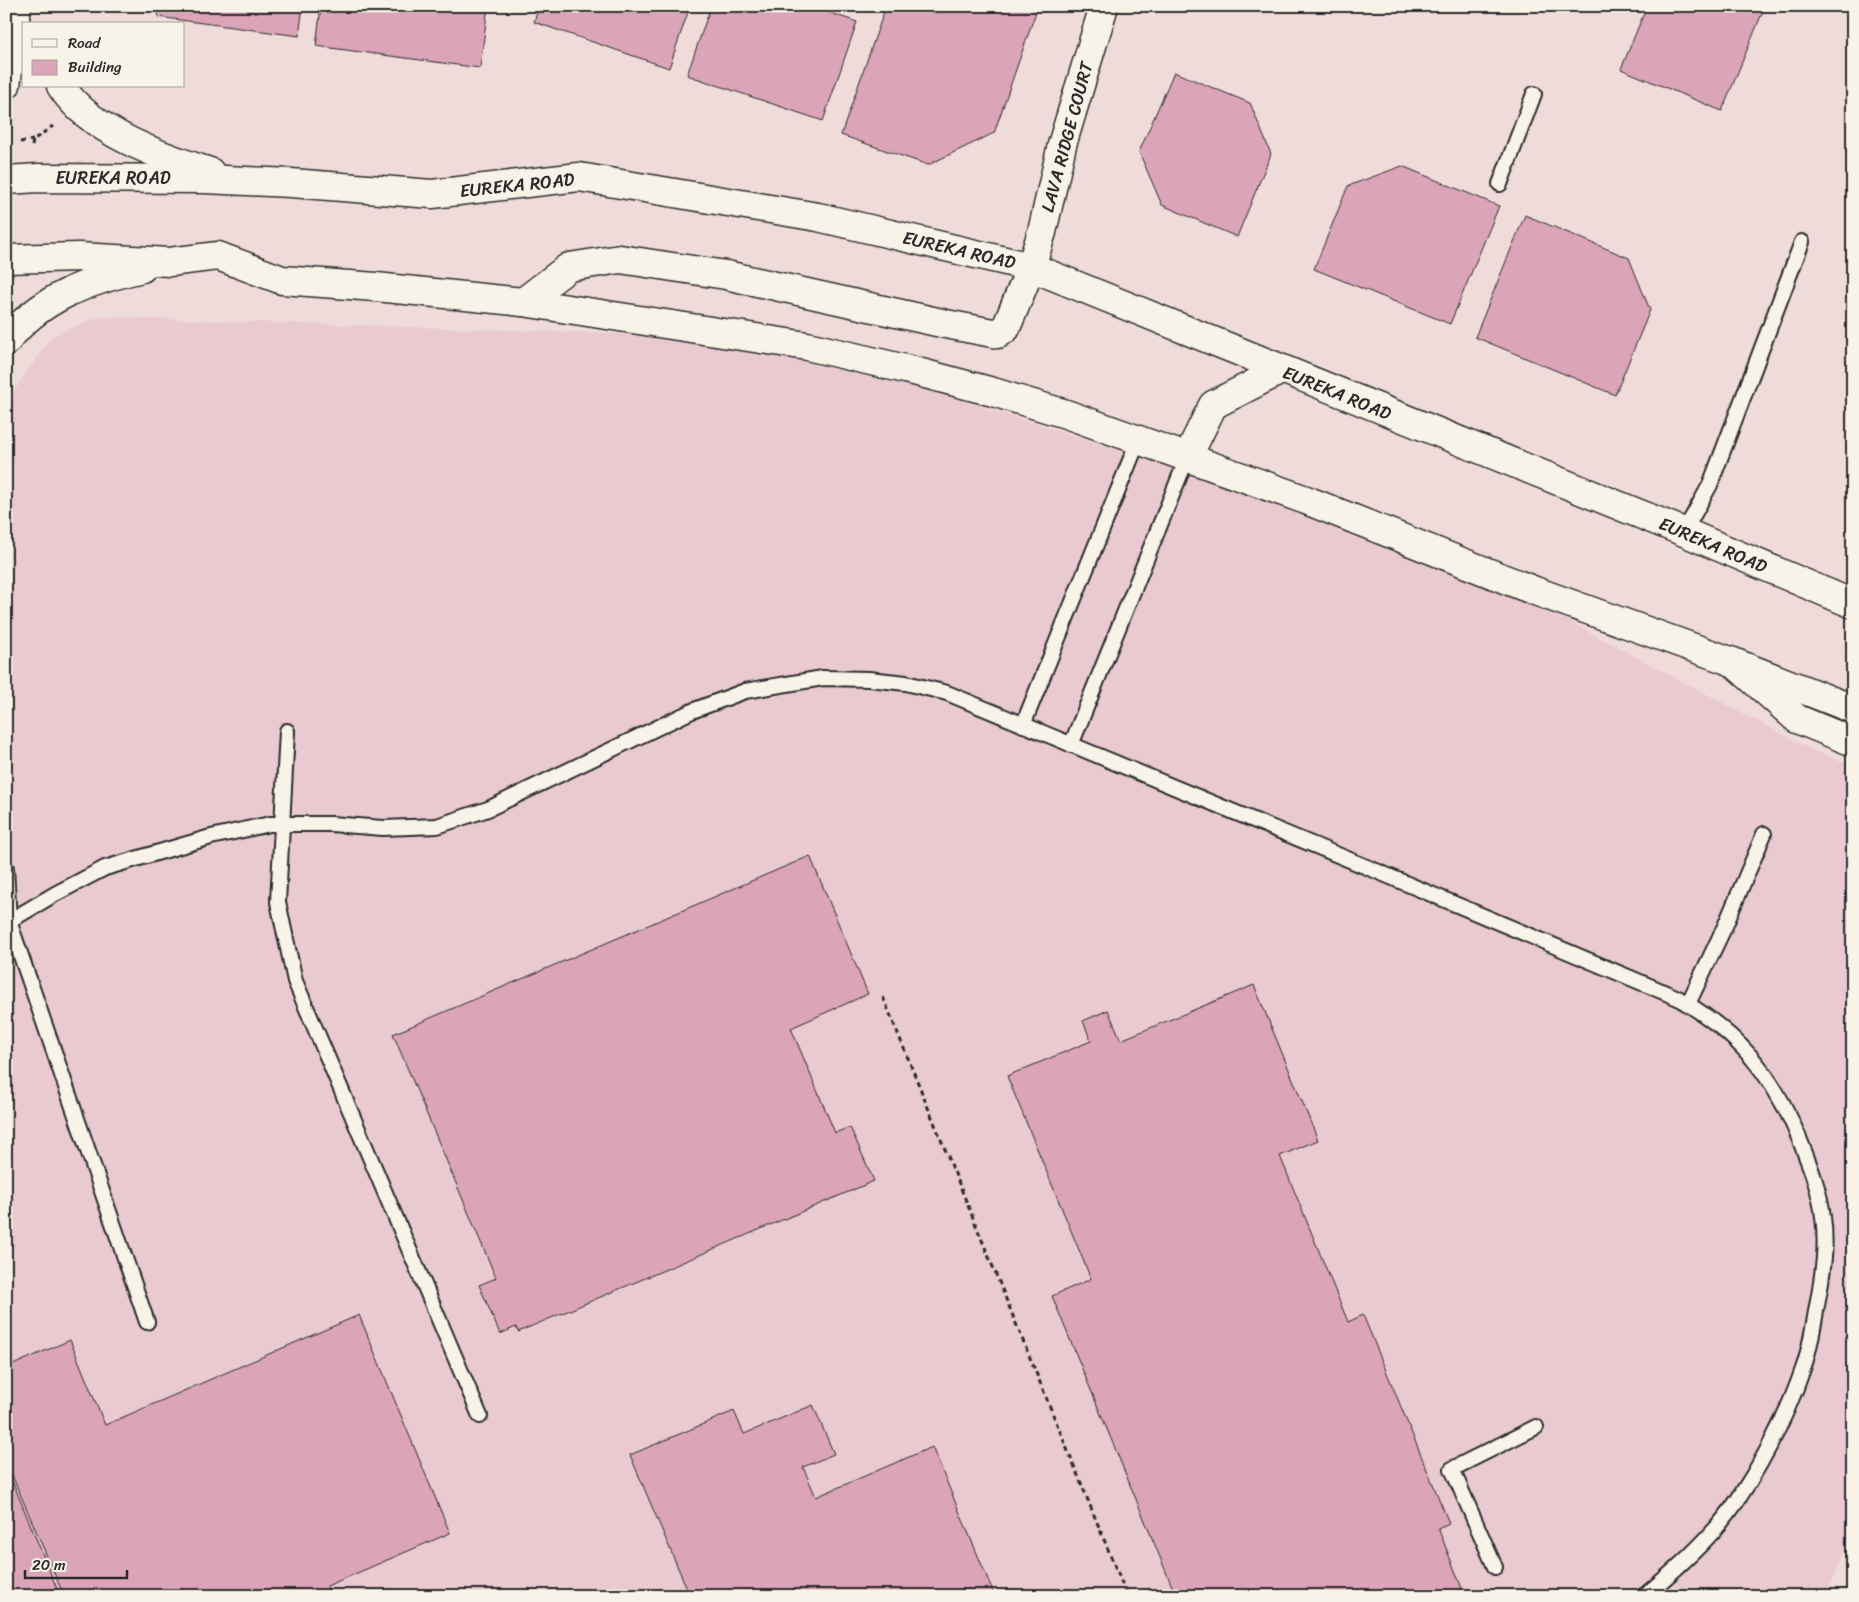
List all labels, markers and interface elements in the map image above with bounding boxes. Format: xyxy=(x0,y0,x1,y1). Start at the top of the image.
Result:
legend xyxy=(22,22,185,88)
text: Road xyxy=(68,30,101,56)
text: Building xyxy=(68,54,122,80)
street label: LAVA RIDGE COURT xyxy=(1032,57,1103,216)
street label: EUREKA ROAD xyxy=(56,162,171,194)
street label: EUREKA ROAD xyxy=(458,163,576,207)
street label: EUREKA ROAD xyxy=(899,221,1019,279)
street label: EUREKA ROAD xyxy=(1278,357,1397,429)
street label: EUREKA ROAD xyxy=(1654,508,1772,582)
scale bar xyxy=(25,1547,128,1579)
text: 20 m xyxy=(32,1552,66,1578)

